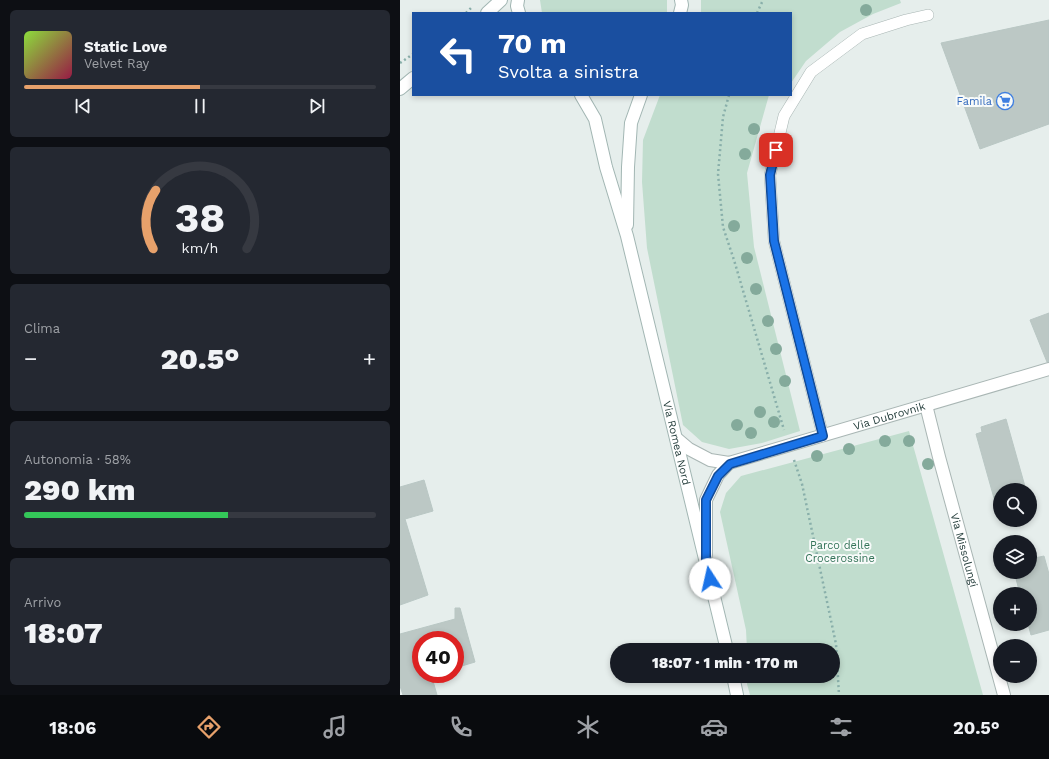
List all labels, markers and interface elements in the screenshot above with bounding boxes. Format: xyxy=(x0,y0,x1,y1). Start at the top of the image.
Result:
text: 70 m xyxy=(498,27,567,60)
icon: left xyxy=(432,28,484,80)
text: Static Love xyxy=(84,38,167,56)
text: Velvet Ray xyxy=(84,56,149,71)
text: Svolta a sinistra xyxy=(498,61,639,82)
supermarket icon: Famila xyxy=(995,91,1015,111)
icon: previous xyxy=(72,95,94,117)
icon: pause xyxy=(189,95,211,117)
icon: next xyxy=(306,95,328,117)
place label: Famila xyxy=(957,95,992,108)
pin xyxy=(759,133,793,167)
icon: arrive xyxy=(765,139,787,161)
text: 38 xyxy=(175,192,225,241)
text: km/h xyxy=(182,239,218,255)
text: Clima xyxy=(24,321,60,336)
text: 20.5° xyxy=(160,341,240,376)
text: − xyxy=(24,346,37,371)
text: + xyxy=(363,346,376,371)
street label: Via Dubrovnik xyxy=(852,399,927,433)
street label: Via Romea Nord xyxy=(661,400,693,486)
text: Autonomia · 58% xyxy=(24,452,131,467)
text: 290 km xyxy=(24,472,135,507)
map controls xyxy=(993,483,1037,683)
button: search xyxy=(993,483,1037,527)
street label: Via Missolungi xyxy=(948,512,981,589)
button: layers xyxy=(993,535,1037,579)
park label: Parco delle Crocerossine xyxy=(805,539,875,565)
position arrow xyxy=(689,558,731,600)
button: + xyxy=(993,587,1037,631)
text: Arrivo xyxy=(24,595,61,610)
text: 18:07 xyxy=(24,615,103,650)
speed limit sign: 40 xyxy=(412,631,464,683)
button: − xyxy=(993,639,1037,683)
text: 18:07 · 1 min · 170 m xyxy=(652,654,798,672)
icon: directions xyxy=(195,713,223,741)
icon: music xyxy=(321,713,349,741)
icon: phone xyxy=(447,713,475,741)
icon: climate xyxy=(574,713,602,741)
icon: car xyxy=(700,713,728,741)
icon: filters xyxy=(827,713,855,741)
text: 18:06 xyxy=(49,717,96,738)
text: 20.5° xyxy=(953,717,1000,738)

